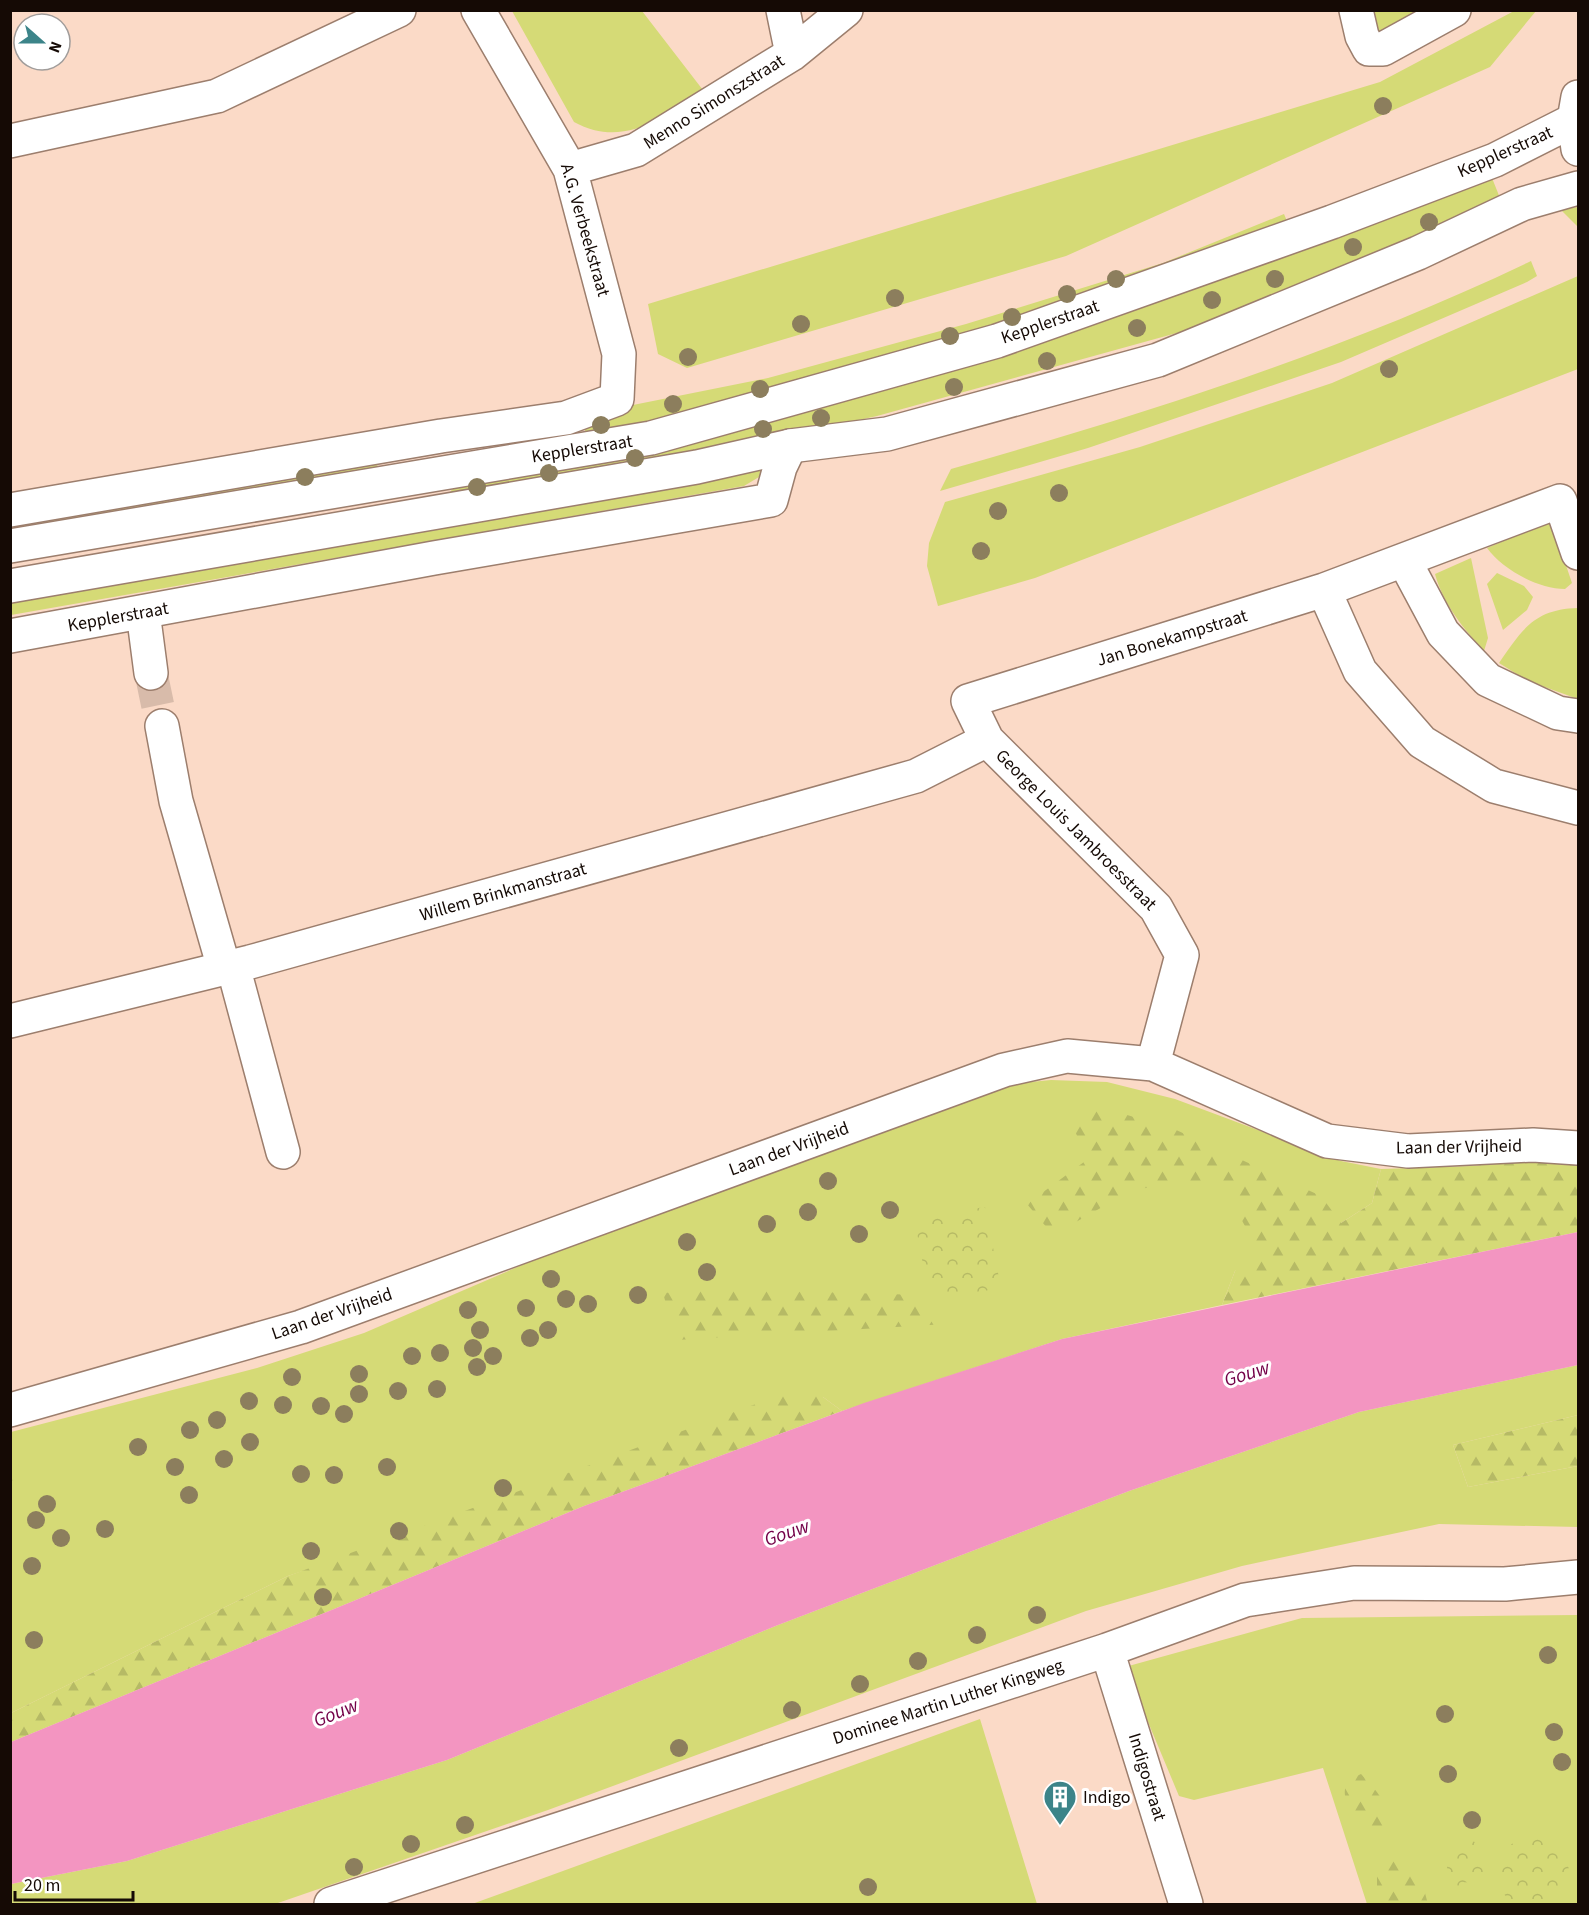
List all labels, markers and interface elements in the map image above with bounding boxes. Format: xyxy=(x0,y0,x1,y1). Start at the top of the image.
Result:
north arrow xyxy=(12,12,72,72)
text: N xyxy=(43,38,67,56)
street label: Menno Simonszstraat xyxy=(639,49,789,155)
street label: Kepplerstraat xyxy=(1453,120,1557,184)
street label: A.G. Verbeekstraat xyxy=(554,161,616,299)
street label: Kepplerstraat xyxy=(998,294,1102,350)
street label: Kepplerstraat xyxy=(530,429,634,469)
street label: Kepplerstraat xyxy=(66,596,170,638)
street label: Jan Bonekampstraat xyxy=(1094,603,1250,673)
street label: George Louis Jambroesstraat xyxy=(990,744,1162,916)
street label: Willem Brinkmanstraat xyxy=(417,856,589,928)
street label: Laan der Vrijheid xyxy=(725,1116,853,1182)
street label: Laan der Vrijheid xyxy=(1396,1133,1522,1161)
street label: Laan der Vrijheid xyxy=(268,1282,396,1346)
water label: Gouw xyxy=(1221,1354,1274,1394)
water label: Gouw xyxy=(760,1512,814,1554)
street label: Dominee Martin Luther Kingweg xyxy=(829,1653,1067,1751)
water label: Gouw xyxy=(309,1691,364,1735)
street label: Indigostraat xyxy=(1122,1730,1172,1824)
building icon: Indigo xyxy=(1042,1779,1078,1826)
place label: Indigo xyxy=(1083,1785,1131,1810)
scale bar xyxy=(15,1864,134,1902)
text: 20 m xyxy=(24,1873,60,1898)

